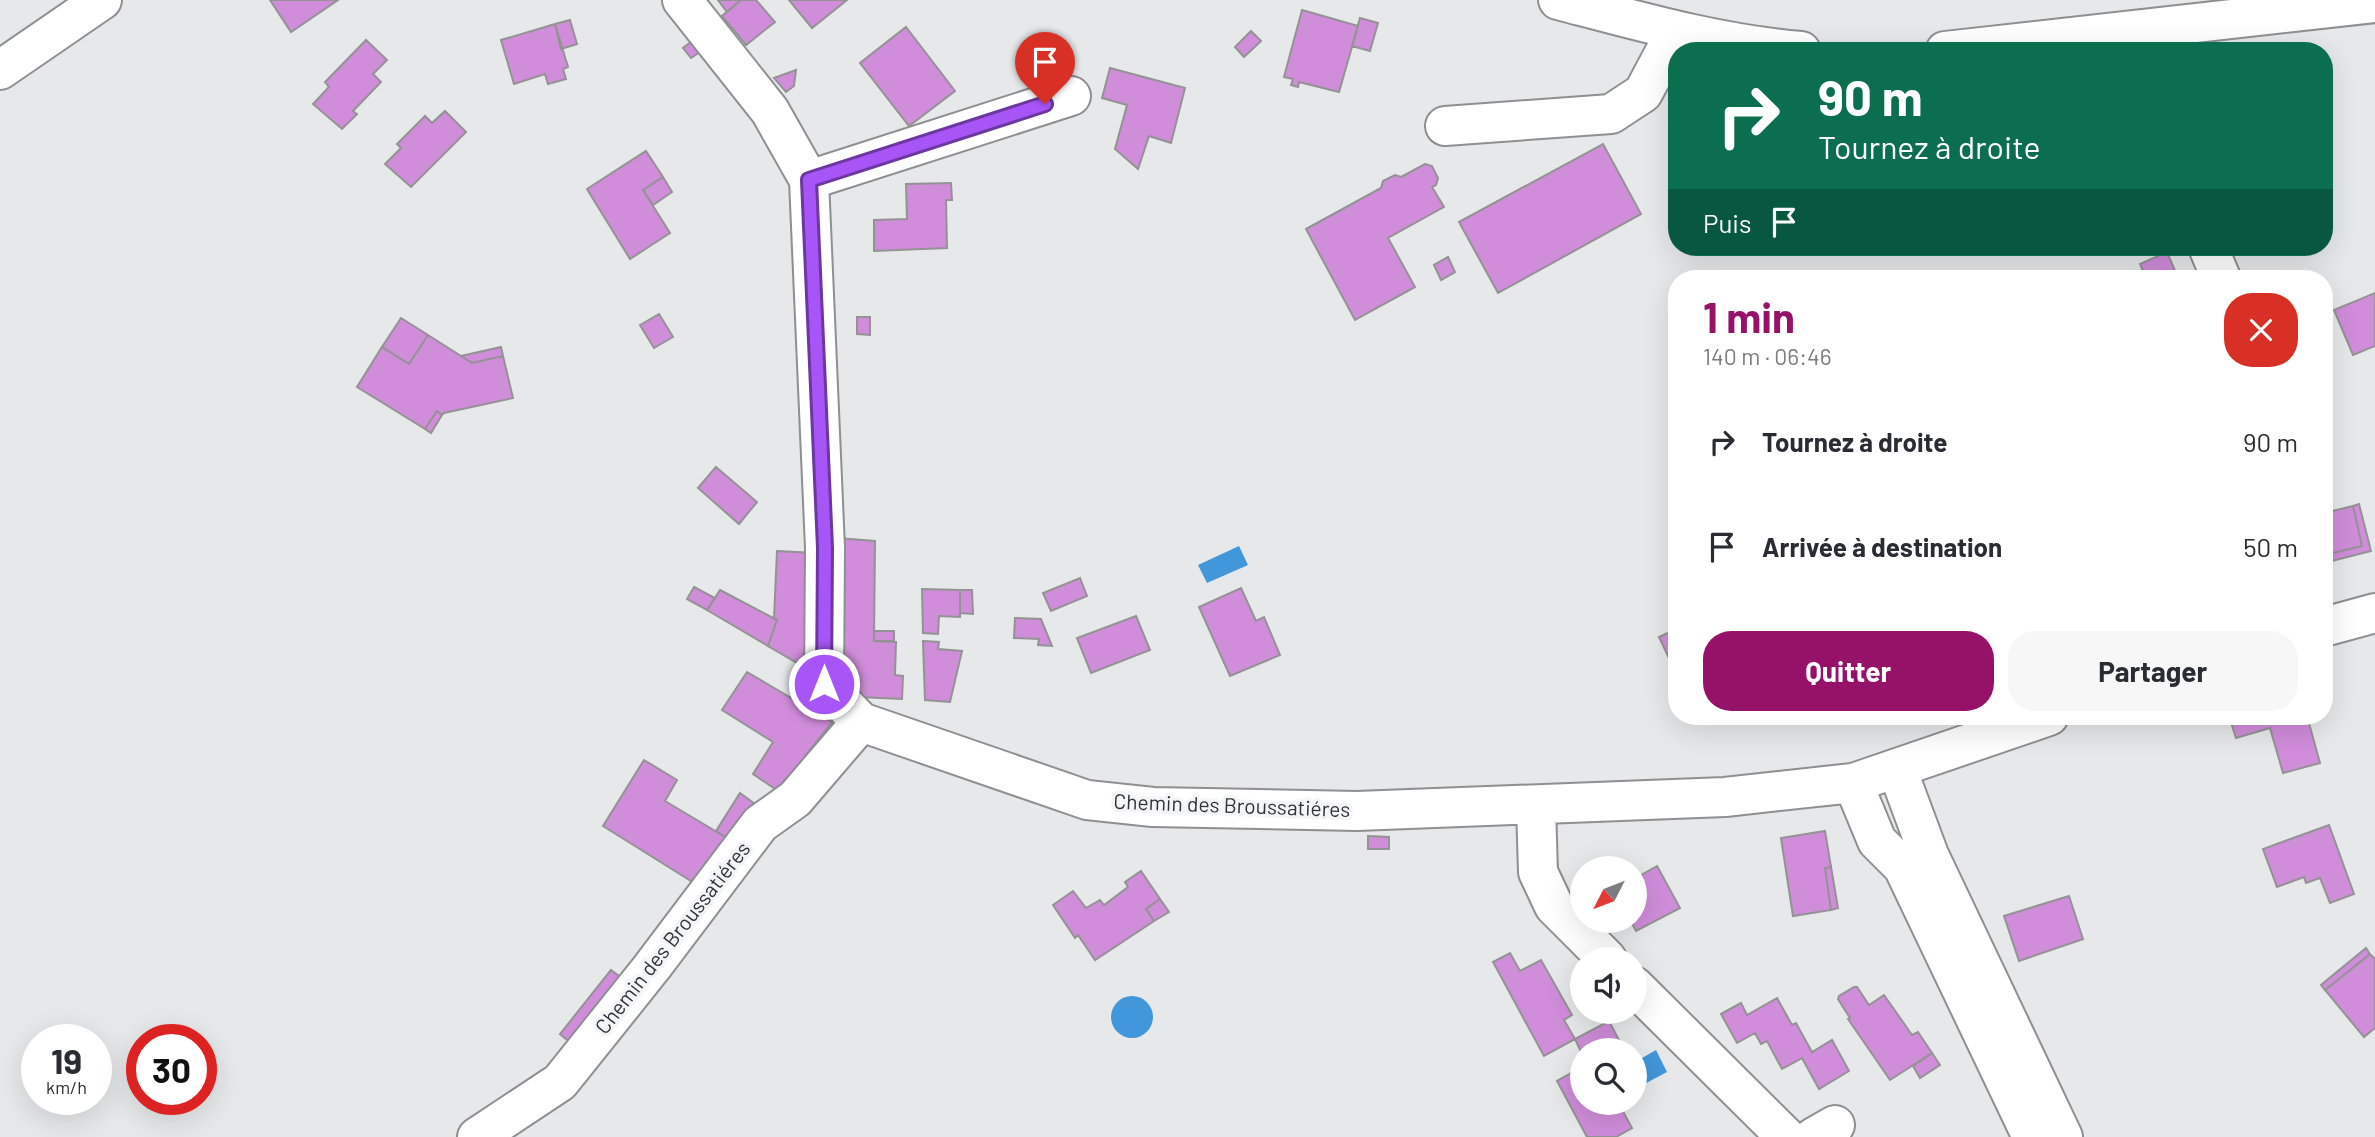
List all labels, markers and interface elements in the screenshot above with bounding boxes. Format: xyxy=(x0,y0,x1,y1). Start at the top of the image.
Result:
pin xyxy=(1015,32,1075,104)
icon: arrive xyxy=(1026,43,1064,81)
text: 90 m xyxy=(1818,67,1923,126)
icon: right xyxy=(1703,70,1794,161)
text: Tournez à droite xyxy=(1818,127,2040,165)
icon: arrive xyxy=(1765,203,1803,241)
text: Puis xyxy=(1703,207,1751,238)
text: 1 min xyxy=(1703,291,1795,341)
button: close xyxy=(2224,293,2298,367)
text: 140 m · 06:46 xyxy=(1703,342,1832,370)
icon: right xyxy=(1703,423,1741,461)
text: Tournez à droite xyxy=(1762,426,1947,457)
text: 90 m xyxy=(2243,426,2298,457)
icon: arrive xyxy=(1703,528,1741,566)
text: Arrivée à destination xyxy=(1762,531,2002,562)
text: 50 m xyxy=(2243,531,2298,562)
button: Quitter xyxy=(1703,631,1994,711)
button: Partager xyxy=(2008,631,2298,711)
position arrow xyxy=(787,647,861,721)
street label: Chemin des Broussatiéres xyxy=(1113,788,1351,821)
street label: Chemin des Broussatiéres xyxy=(589,836,755,1038)
north arrow xyxy=(1570,856,1647,933)
map controls xyxy=(1570,856,1647,1115)
button: sound xyxy=(1570,947,1647,1024)
speed limit sign: 30 xyxy=(126,1024,217,1115)
button: search xyxy=(1570,1038,1647,1115)
text: 19 xyxy=(51,1039,82,1081)
text: km/h xyxy=(46,1076,87,1098)

